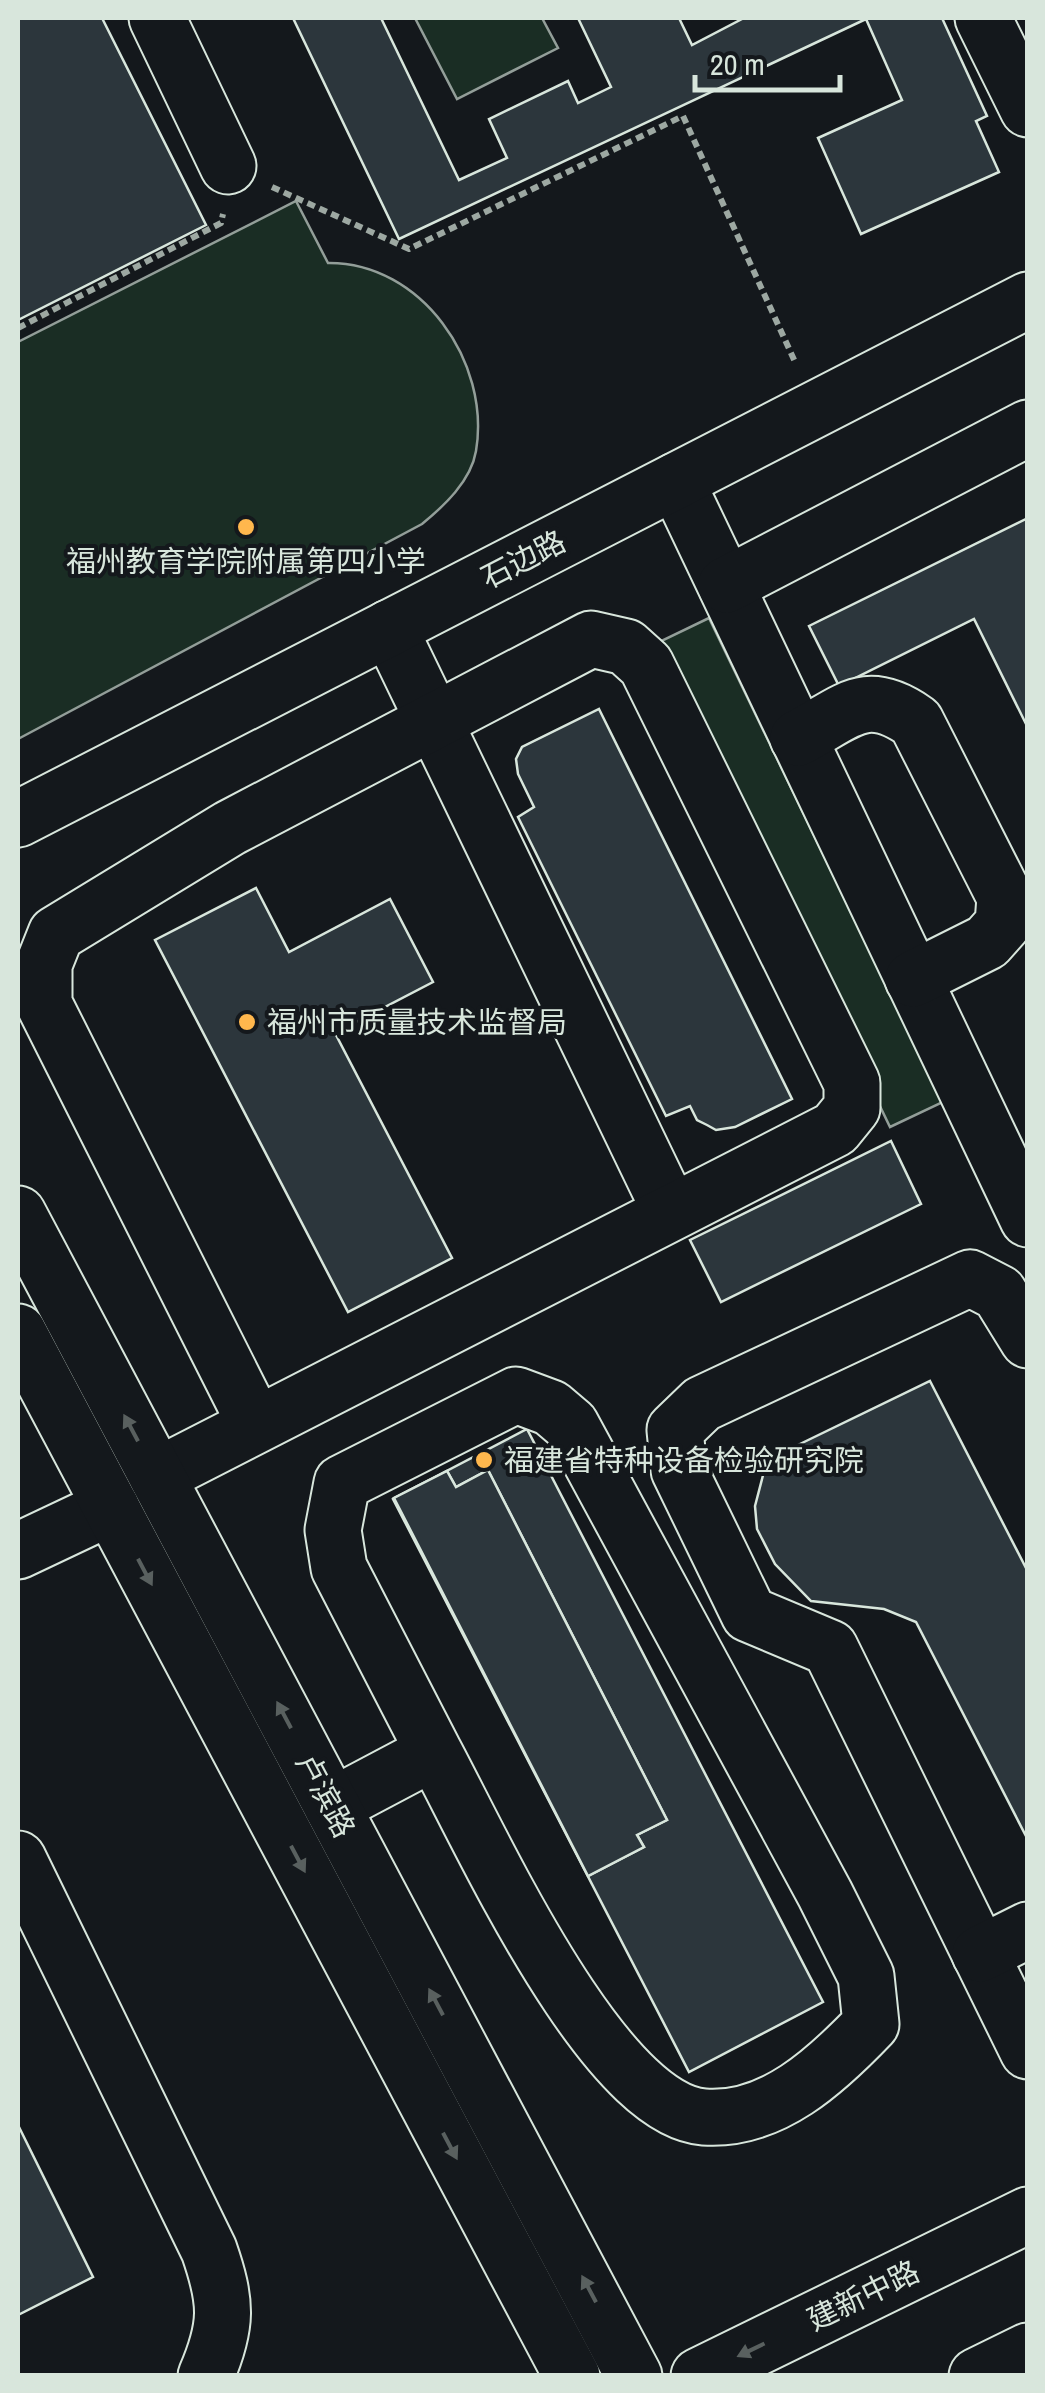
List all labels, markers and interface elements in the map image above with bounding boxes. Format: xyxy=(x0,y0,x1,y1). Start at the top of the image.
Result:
scale bar xyxy=(695,30,840,92)
text: 20 m xyxy=(710,44,765,84)
marker: 福州教育学院附属第四小学 xyxy=(235,516,257,538)
street label: 石边路 xyxy=(474,521,572,597)
place label: 福州教育学院附属第四小学 xyxy=(66,541,426,581)
place label: 福州市质量技术监督局 xyxy=(267,1002,567,1042)
marker: 福州市质量技术监督局 xyxy=(236,1011,258,1033)
one-way arrow xyxy=(123,1414,140,1443)
place label: 福建省特种设备检验研究院 xyxy=(504,1440,864,1480)
marker: 福建省特种设备检验研究院 xyxy=(473,1449,495,1471)
one-way arrow xyxy=(137,1558,154,1587)
one-way arrow xyxy=(276,1701,293,1730)
street label: 卢滨路 xyxy=(287,1746,365,1844)
one-way arrow xyxy=(289,1845,306,1874)
one-way arrow xyxy=(428,1988,445,2017)
one-way arrow xyxy=(442,2132,459,2161)
street label: 建新中路 xyxy=(800,2251,926,2339)
one-way arrow xyxy=(580,2275,597,2304)
one-way arrow xyxy=(736,2341,765,2358)

